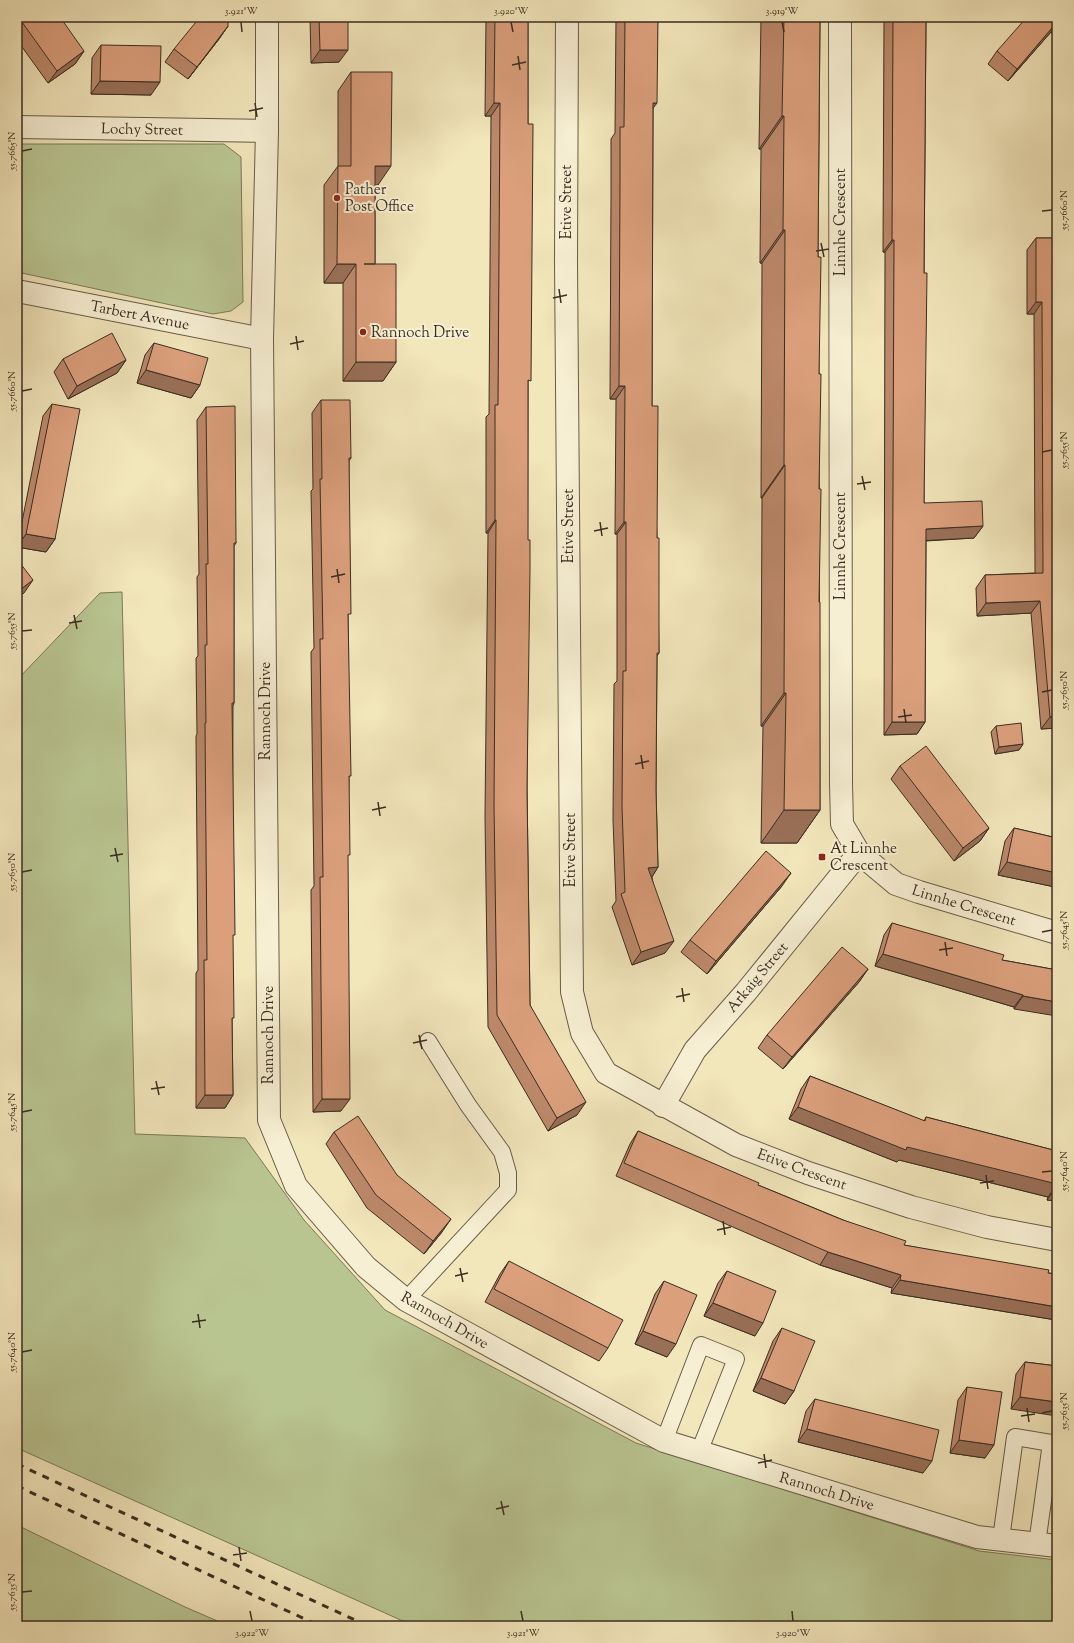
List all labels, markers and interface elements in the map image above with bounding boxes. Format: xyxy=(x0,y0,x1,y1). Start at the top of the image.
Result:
text: 3.921°W xyxy=(225,4,258,19)
text: 3.920°W xyxy=(494,4,528,19)
text: 3.919°W xyxy=(766,4,798,19)
street label: Lochy Street xyxy=(101,119,183,142)
text: 55.7665°N xyxy=(5,132,20,171)
street label: Etive Street xyxy=(557,165,578,239)
street label: Linnhe Crescent xyxy=(831,168,852,276)
place label: Pather Post Office xyxy=(345,180,414,218)
text: 55.7660°N xyxy=(1057,190,1072,231)
marker: Pather Post Office xyxy=(332,193,342,203)
street label: Tarbert Avenue xyxy=(88,297,191,336)
place label: Rannoch Drive xyxy=(371,323,469,344)
marker: Rannoch Drive xyxy=(358,327,368,337)
text: 55.7660°N xyxy=(5,371,20,412)
text: 55.7655°N xyxy=(1057,432,1072,469)
street label: Etive Street xyxy=(559,489,580,563)
street label: Linnhe Crescent xyxy=(831,492,852,600)
text: 55.7655°N xyxy=(5,613,20,650)
street label: Rannoch Drive xyxy=(256,662,277,760)
text: 55.7650°N xyxy=(1057,671,1072,710)
street label: Etive Street xyxy=(561,813,582,887)
place label: At Linnhe Crescent xyxy=(830,839,897,877)
marker: At Linnhe Crescent xyxy=(817,852,827,862)
text: 55.7650°N xyxy=(5,853,20,892)
street label: Linnhe Crescent xyxy=(909,881,1018,932)
text: 55.7645°N xyxy=(1057,911,1072,950)
street label: Arkaig Street xyxy=(722,938,794,1018)
street label: Rannoch Drive xyxy=(259,986,280,1084)
text: 55.7645°N xyxy=(5,1093,20,1132)
street label: Etive Crescent xyxy=(754,1144,849,1196)
text: 55.7640°N xyxy=(1057,1151,1072,1192)
street label: Rannoch Drive xyxy=(396,1288,492,1355)
text: 55.7640°N xyxy=(5,1332,20,1373)
text: 55.7635°N xyxy=(1057,1392,1072,1431)
street label: Rannoch Drive xyxy=(776,1468,877,1517)
text: 55.7635°N xyxy=(5,1573,20,1612)
text: 3.922°W xyxy=(235,1626,269,1641)
text: 3.921°W xyxy=(507,1626,540,1641)
text: 3.920°W xyxy=(776,1626,810,1641)

